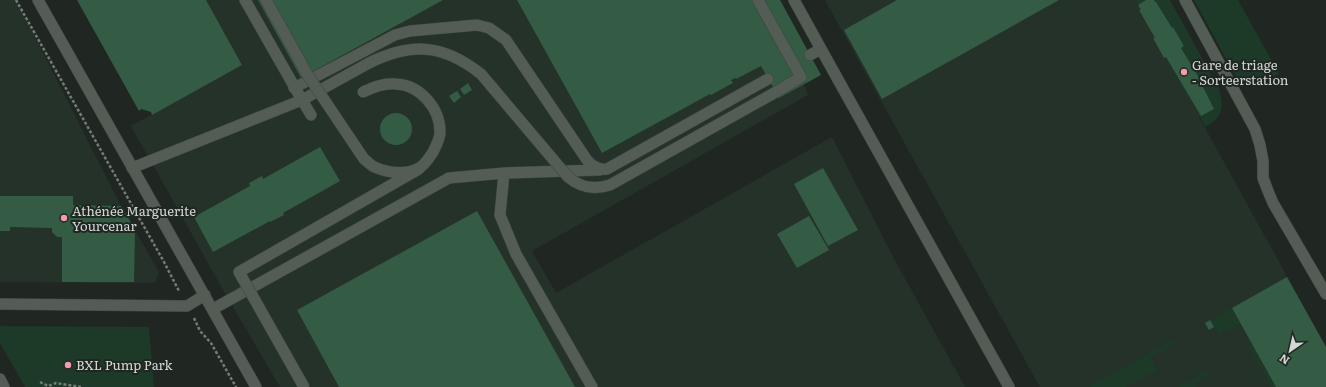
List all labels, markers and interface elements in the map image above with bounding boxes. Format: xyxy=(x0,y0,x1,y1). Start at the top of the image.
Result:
place label: Gare de triage - Sorteerstation xyxy=(1192,55,1289,89)
marker: Gare de triage - Sorteerstation xyxy=(1179,67,1189,77)
place label: Athénée Marguerite Yourcenar xyxy=(72,201,196,235)
marker: Athénée Marguerite Yourcenar xyxy=(59,213,69,223)
north arrow xyxy=(1270,331,1310,371)
text: N xyxy=(1276,351,1292,369)
place label: BXL Pump Park xyxy=(76,355,173,374)
marker: BXL Pump Park xyxy=(63,360,73,370)

